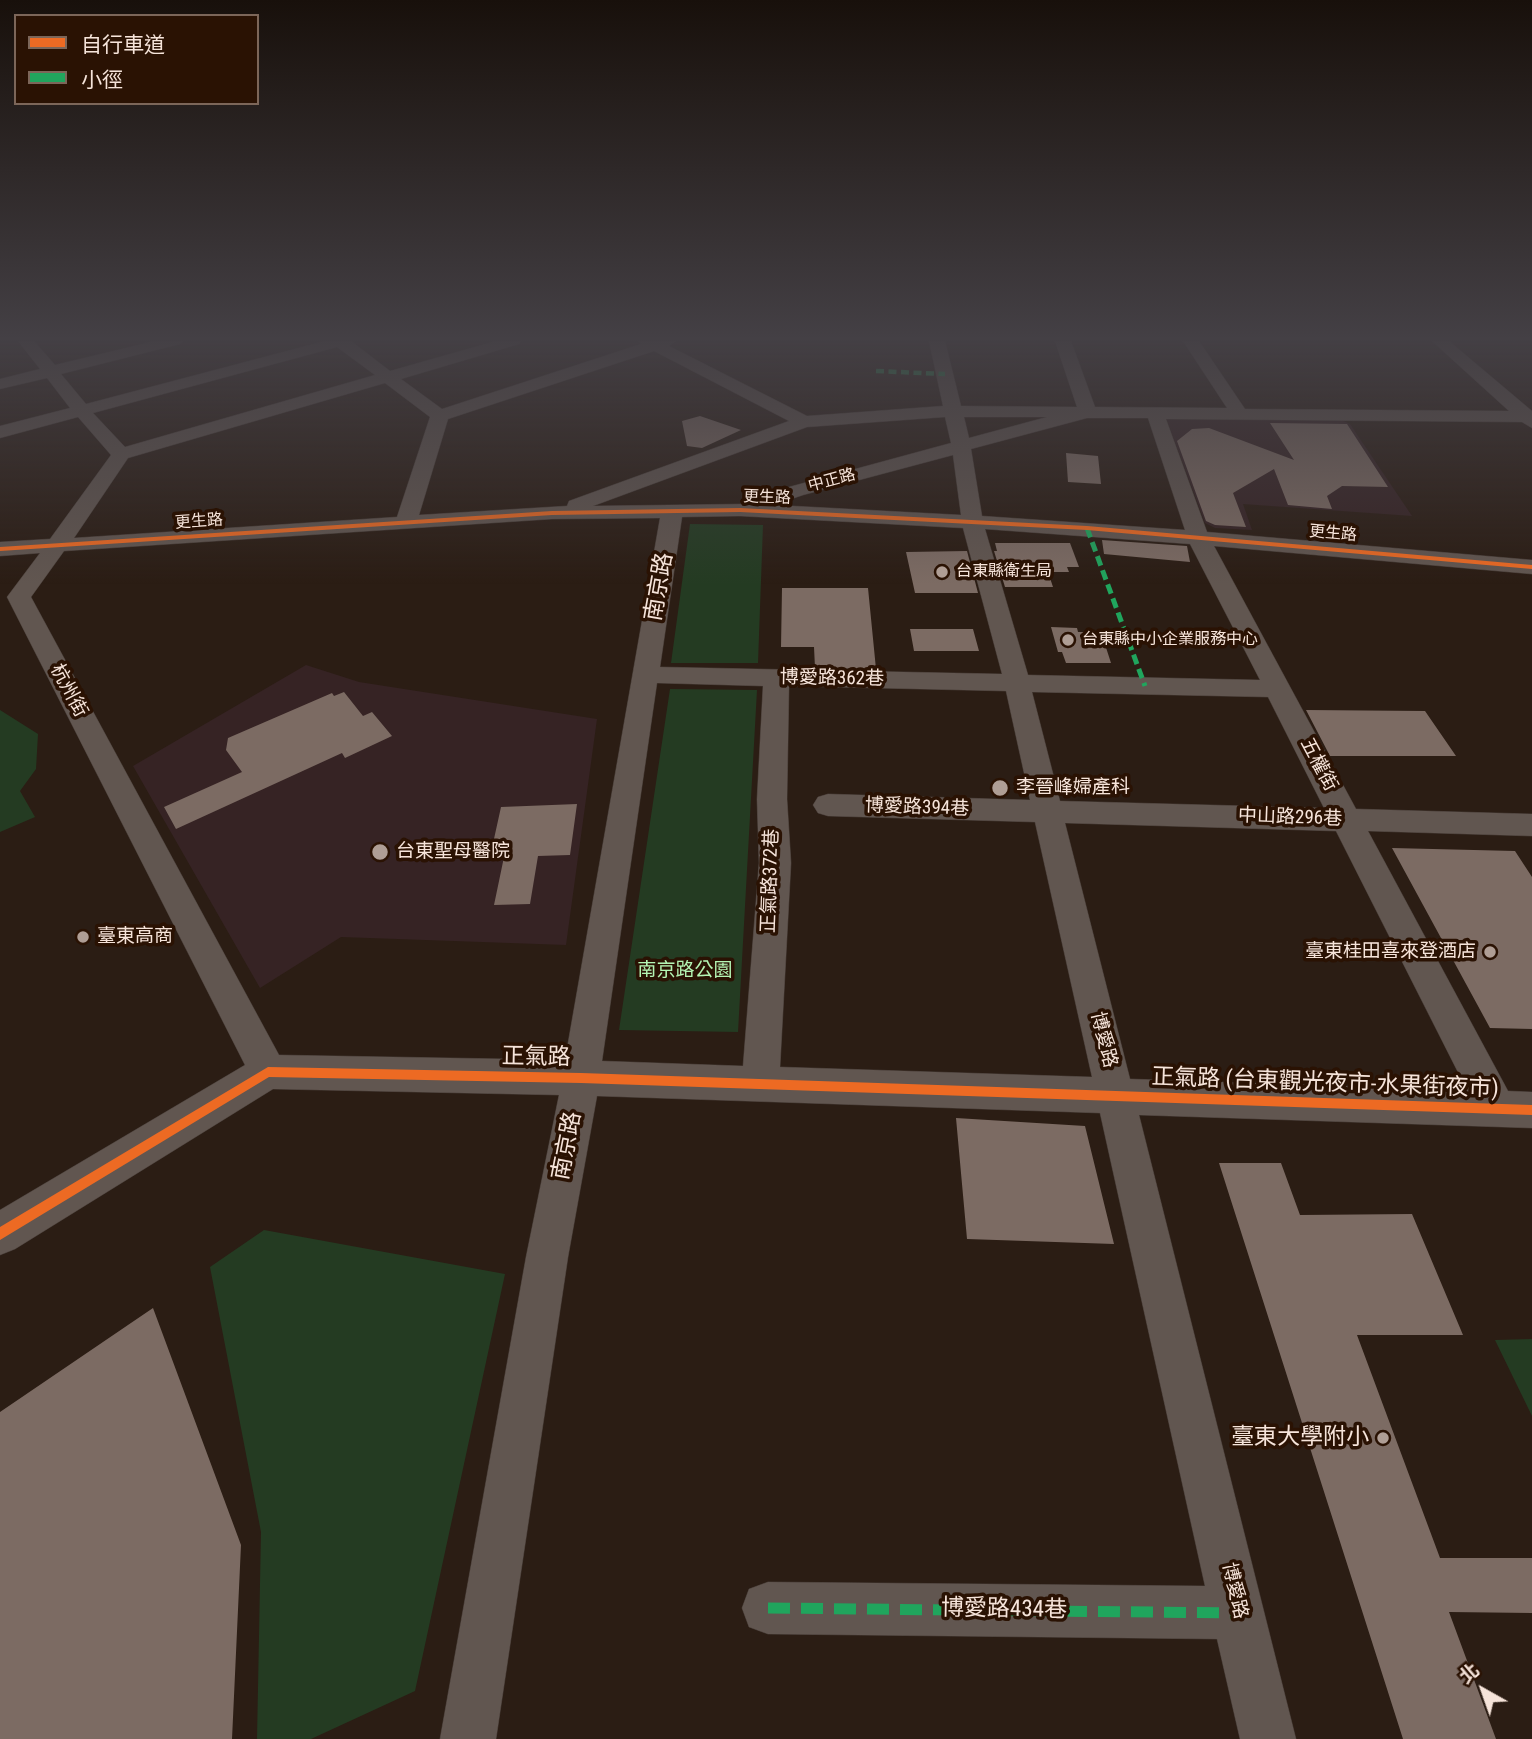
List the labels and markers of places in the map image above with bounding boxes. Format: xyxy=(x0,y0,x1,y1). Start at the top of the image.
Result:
place label: 台東縣衛生局 xyxy=(956,562,1052,582)
marker: 台東縣衛生局 xyxy=(934,564,950,580)
place label: 台東縣中小企業服務中心 xyxy=(1082,630,1258,650)
marker: 台東縣中小企業服務中心 xyxy=(1060,632,1076,648)
place label: 李晉峰婦產科 xyxy=(1016,777,1130,799)
marker: 李晉峰婦產科 xyxy=(990,778,1010,798)
place label: 台東聖母醫院 xyxy=(396,841,510,863)
marker: 台東聖母醫院 xyxy=(370,842,390,862)
place label: 臺東高商 xyxy=(97,926,173,948)
marker: 臺東高商 xyxy=(75,929,91,945)
place label: 臺東桂田喜來登酒店 xyxy=(1305,941,1476,963)
marker: 臺東桂田喜來登酒店 xyxy=(1482,944,1498,960)
place label: 臺東大學附小 xyxy=(1231,1424,1369,1452)
marker: 臺東大學附小 xyxy=(1375,1430,1391,1446)

